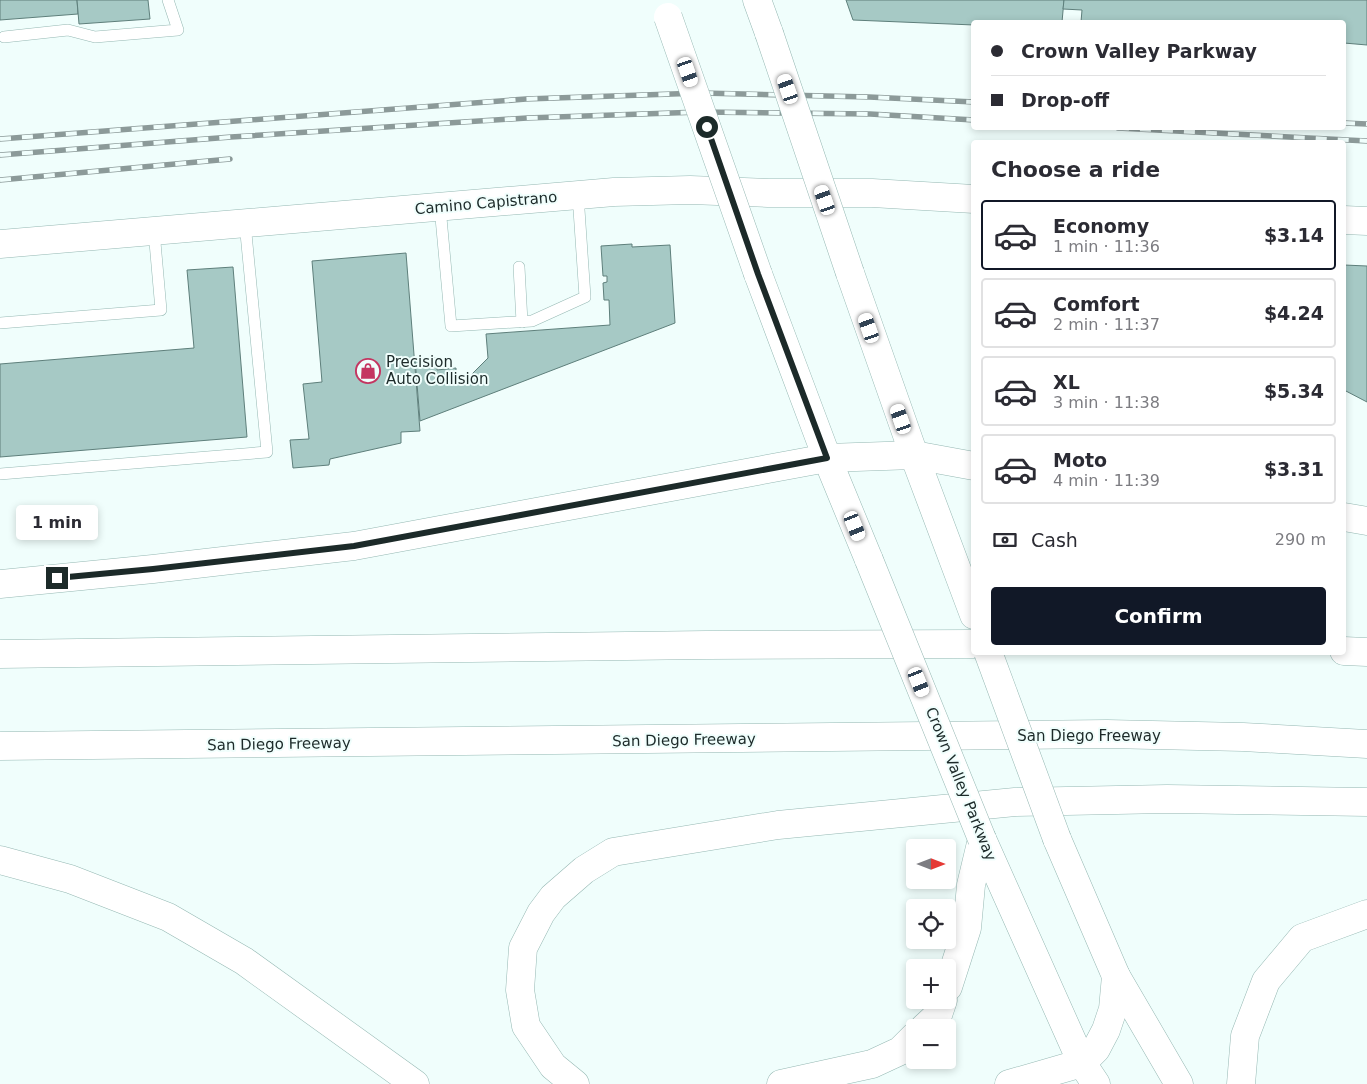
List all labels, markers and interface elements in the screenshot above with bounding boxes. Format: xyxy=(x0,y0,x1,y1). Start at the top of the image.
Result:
text: Crown Valley Parkway xyxy=(1021,40,1257,62)
car xyxy=(676,55,699,89)
car xyxy=(776,72,799,106)
text: Drop-off xyxy=(1021,89,1109,111)
route start xyxy=(696,116,718,138)
text: Choose a ride xyxy=(991,157,1160,182)
car xyxy=(813,183,836,217)
street label: Camino Capistrano xyxy=(414,188,558,218)
icon: car xyxy=(993,213,1038,258)
text: Economy xyxy=(1053,215,1149,237)
text: $3.14 xyxy=(1264,224,1324,246)
text: 1 min · 11:36 xyxy=(1053,237,1160,256)
icon: car xyxy=(993,291,1038,336)
text: Comfort xyxy=(1053,293,1140,315)
text: $4.24 xyxy=(1264,302,1324,324)
car xyxy=(857,311,880,345)
text: 2 min · 11:37 xyxy=(1053,315,1160,334)
place label: Precision Auto Collision xyxy=(386,353,488,388)
shop icon: Precision Auto Collision xyxy=(355,358,381,384)
icon: car xyxy=(993,369,1038,414)
text: XL xyxy=(1053,371,1080,393)
text: $5.34 xyxy=(1264,380,1324,402)
text: 3 min · 11:38 xyxy=(1053,393,1160,412)
car xyxy=(889,402,912,436)
icon: car xyxy=(993,447,1038,492)
text: Moto xyxy=(1053,449,1107,471)
text: $3.31 xyxy=(1264,458,1324,480)
text: 4 min · 11:39 xyxy=(1053,471,1160,490)
callout: 1 min xyxy=(16,506,98,540)
car xyxy=(842,509,867,543)
text: 1 min xyxy=(32,513,82,532)
icon: cash xyxy=(991,526,1019,554)
text: Cash xyxy=(1031,529,1078,551)
text: 290 m xyxy=(1275,530,1326,549)
route end xyxy=(46,567,68,589)
button: Confirm xyxy=(991,587,1326,645)
car xyxy=(906,665,931,699)
street label: Crown Valley Parkway xyxy=(922,704,1000,864)
street label: San Diego Freeway xyxy=(1017,727,1161,745)
street label: San Diego Freeway xyxy=(612,730,756,750)
street label: San Diego Freeway xyxy=(207,734,351,754)
north arrow xyxy=(906,839,956,889)
map controls xyxy=(906,839,956,1069)
button: locate xyxy=(906,899,956,949)
button: + xyxy=(906,959,956,1009)
button: − xyxy=(906,1019,956,1069)

